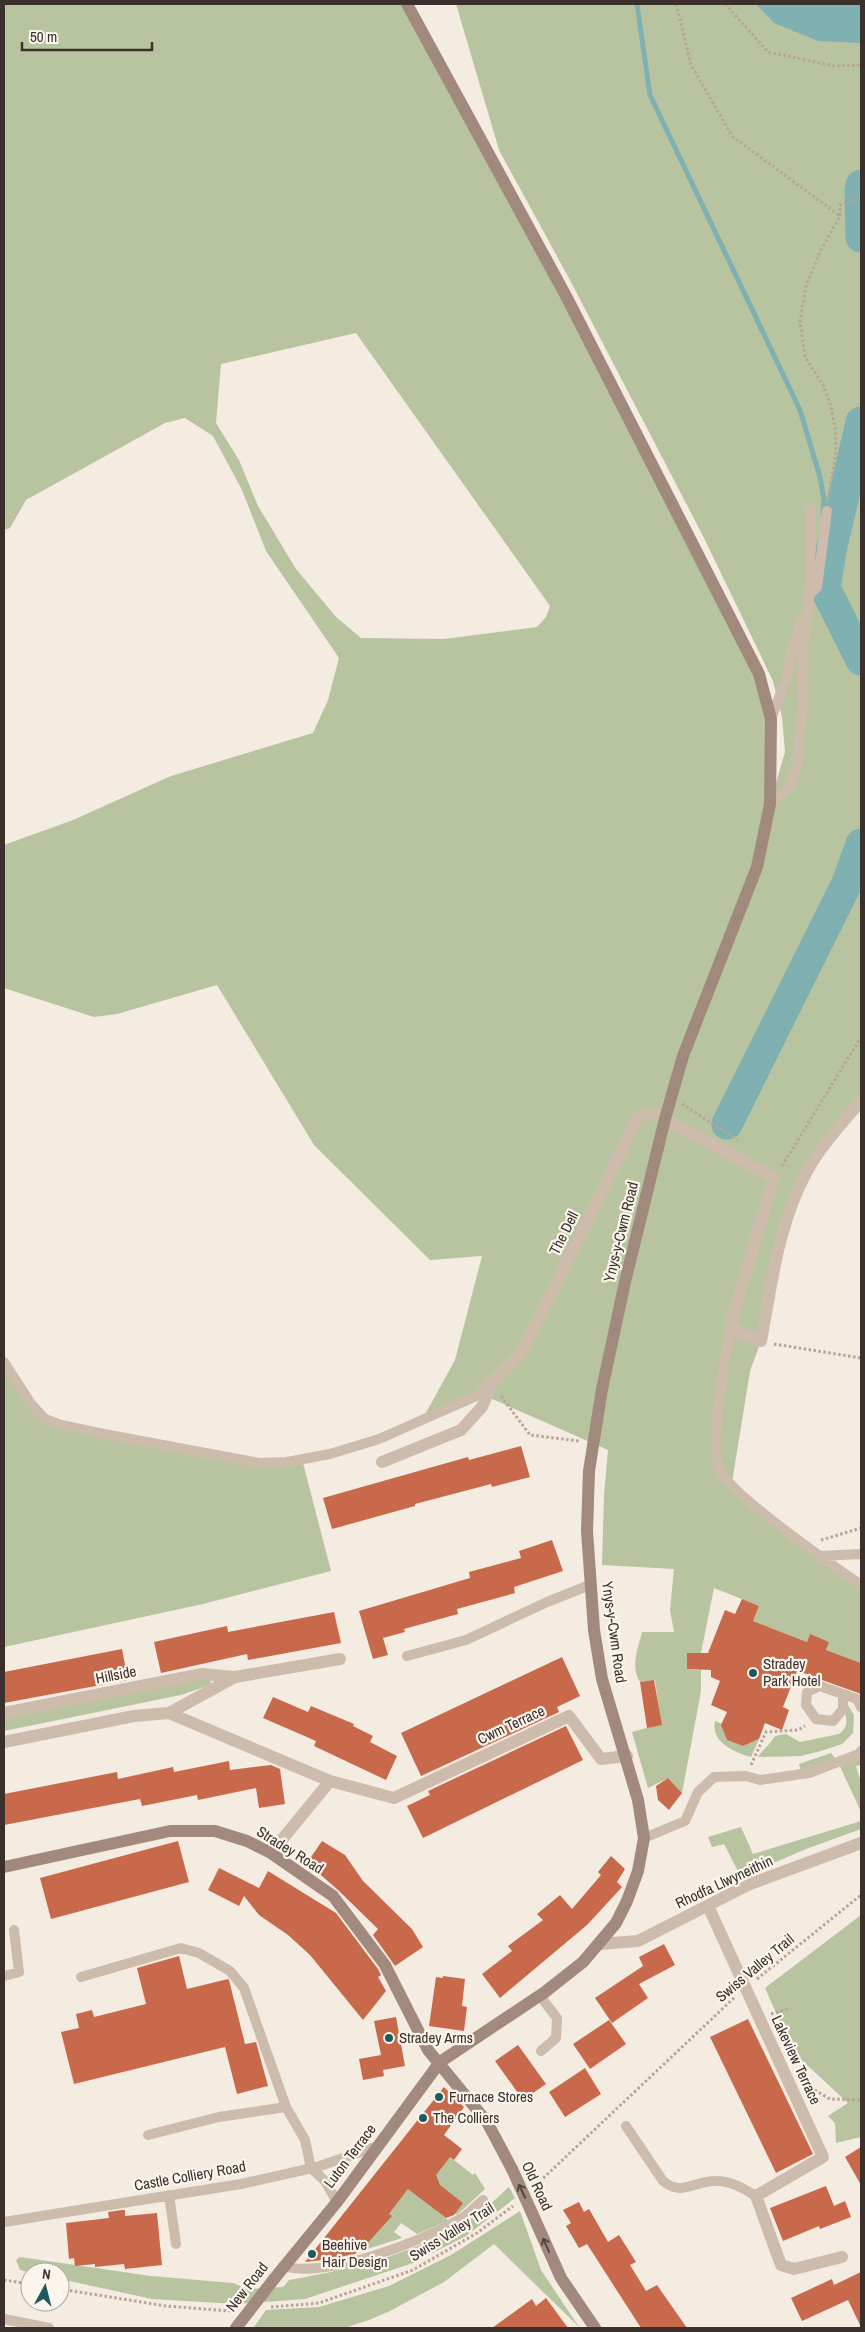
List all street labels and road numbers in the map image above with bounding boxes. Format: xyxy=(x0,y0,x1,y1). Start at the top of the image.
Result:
street label: Ynys-y-Cwm Road xyxy=(598,1180,643,1284)
street label: The Dell xyxy=(544,1208,583,1258)
street label: Ynys-y-Cwm Road xyxy=(597,1580,632,1684)
street label: Hillside xyxy=(94,1660,138,1689)
street label: Cwm Terrace xyxy=(474,1700,548,1749)
street label: Stradey Road xyxy=(253,1821,328,1878)
street label: Rhodfa Llwyneithin xyxy=(672,1850,776,1913)
street label: Swiss Valley Trail xyxy=(711,1929,798,2007)
street label: Lakeview Terrace xyxy=(767,2012,826,2108)
street label: Luton Terrace xyxy=(319,2119,381,2192)
street label: Castle Colliery Road xyxy=(133,2155,247,2196)
street label: Old Road xyxy=(517,2158,558,2214)
street label: Swiss Valley Trail xyxy=(405,2197,498,2266)
street label: New Road xyxy=(221,2258,273,2316)

